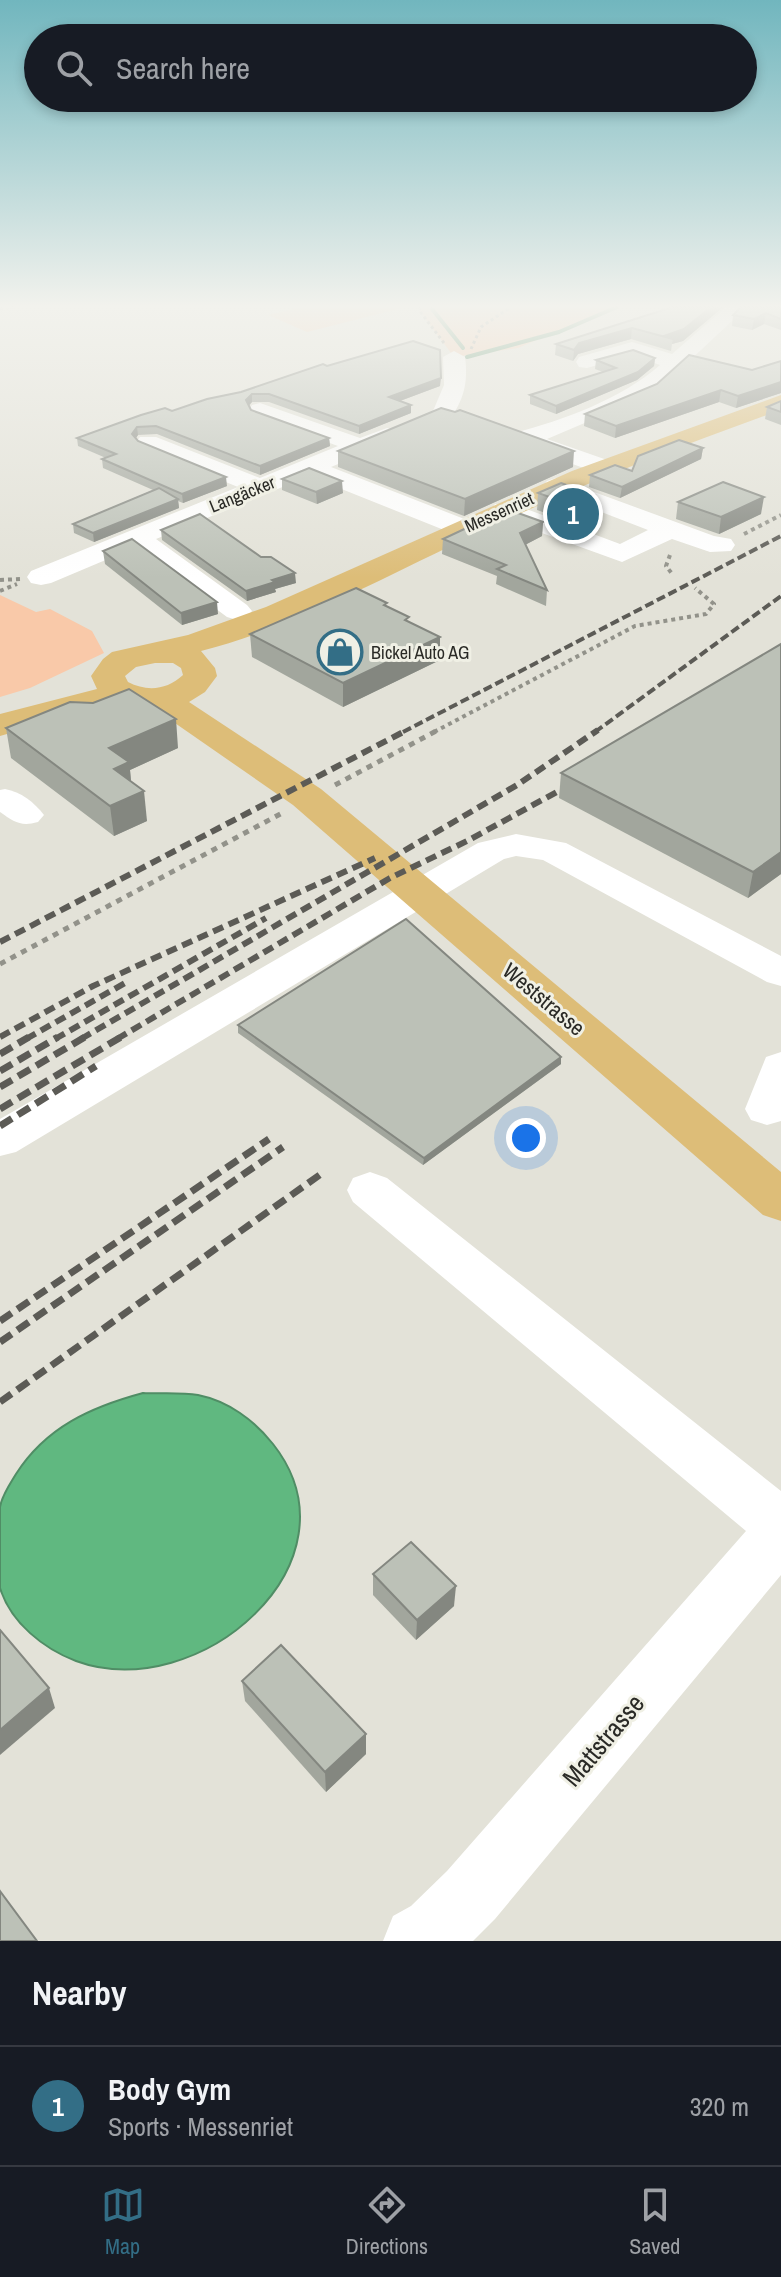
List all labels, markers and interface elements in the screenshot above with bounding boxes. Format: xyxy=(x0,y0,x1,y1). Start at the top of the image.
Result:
search box xyxy=(24,24,757,112)
icon: search xyxy=(52,46,96,90)
text: Search here xyxy=(116,48,250,88)
street label: Langäcker xyxy=(205,469,279,518)
pin: 1 xyxy=(547,484,599,544)
street label: Messenriet xyxy=(461,486,537,538)
shop icon: Bickel Auto AG xyxy=(316,628,364,676)
place label: Bickel Auto AG xyxy=(371,640,469,665)
street label: Weststrasse xyxy=(496,956,592,1042)
your location xyxy=(506,1118,546,1158)
street label: Mattstrasse xyxy=(554,1687,652,1793)
text: Nearby xyxy=(32,1970,127,2016)
text: Body Gym xyxy=(108,2069,231,2109)
text: 1 xyxy=(52,2089,64,2124)
text: 320 m xyxy=(690,2089,749,2124)
text: Sports · Messenriet xyxy=(108,2109,293,2144)
tab: Map xyxy=(101,2183,145,2261)
tab: Directions xyxy=(346,2183,428,2261)
tab: Saved xyxy=(629,2183,680,2261)

